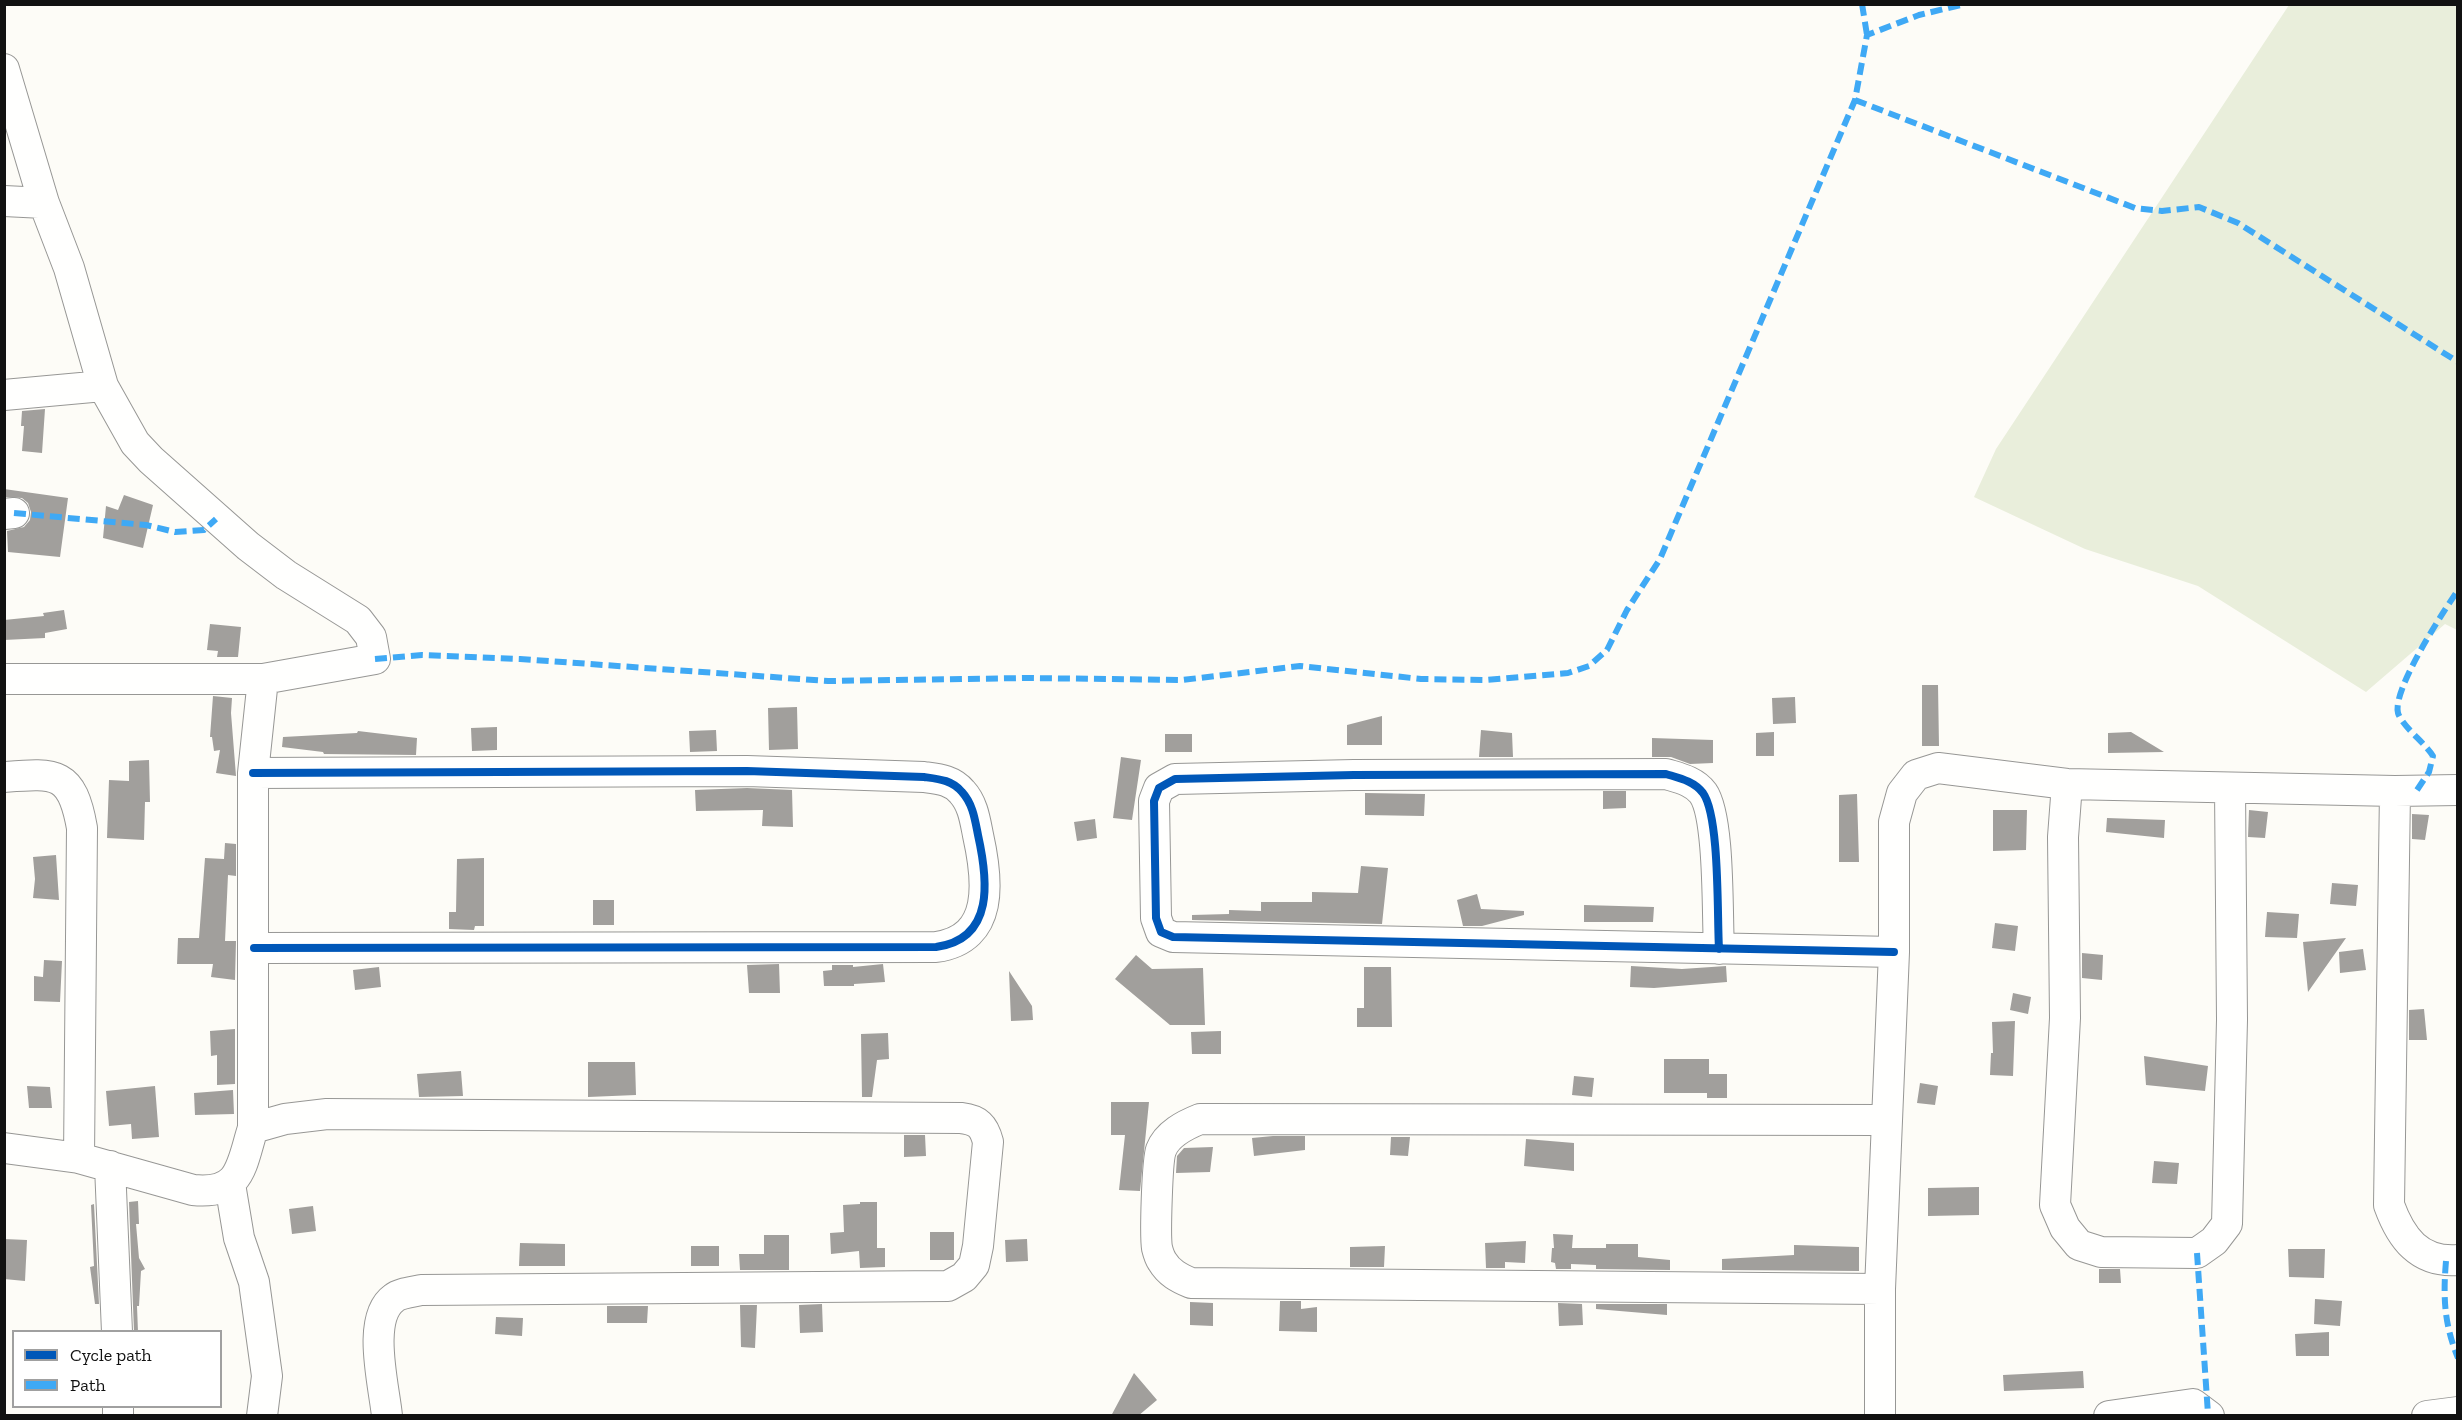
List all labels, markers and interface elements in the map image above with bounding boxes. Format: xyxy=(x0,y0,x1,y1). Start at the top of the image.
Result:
legend xyxy=(12,1330,222,1408)
text: Cycle path xyxy=(70,1344,152,1366)
text: Path xyxy=(70,1374,106,1396)

